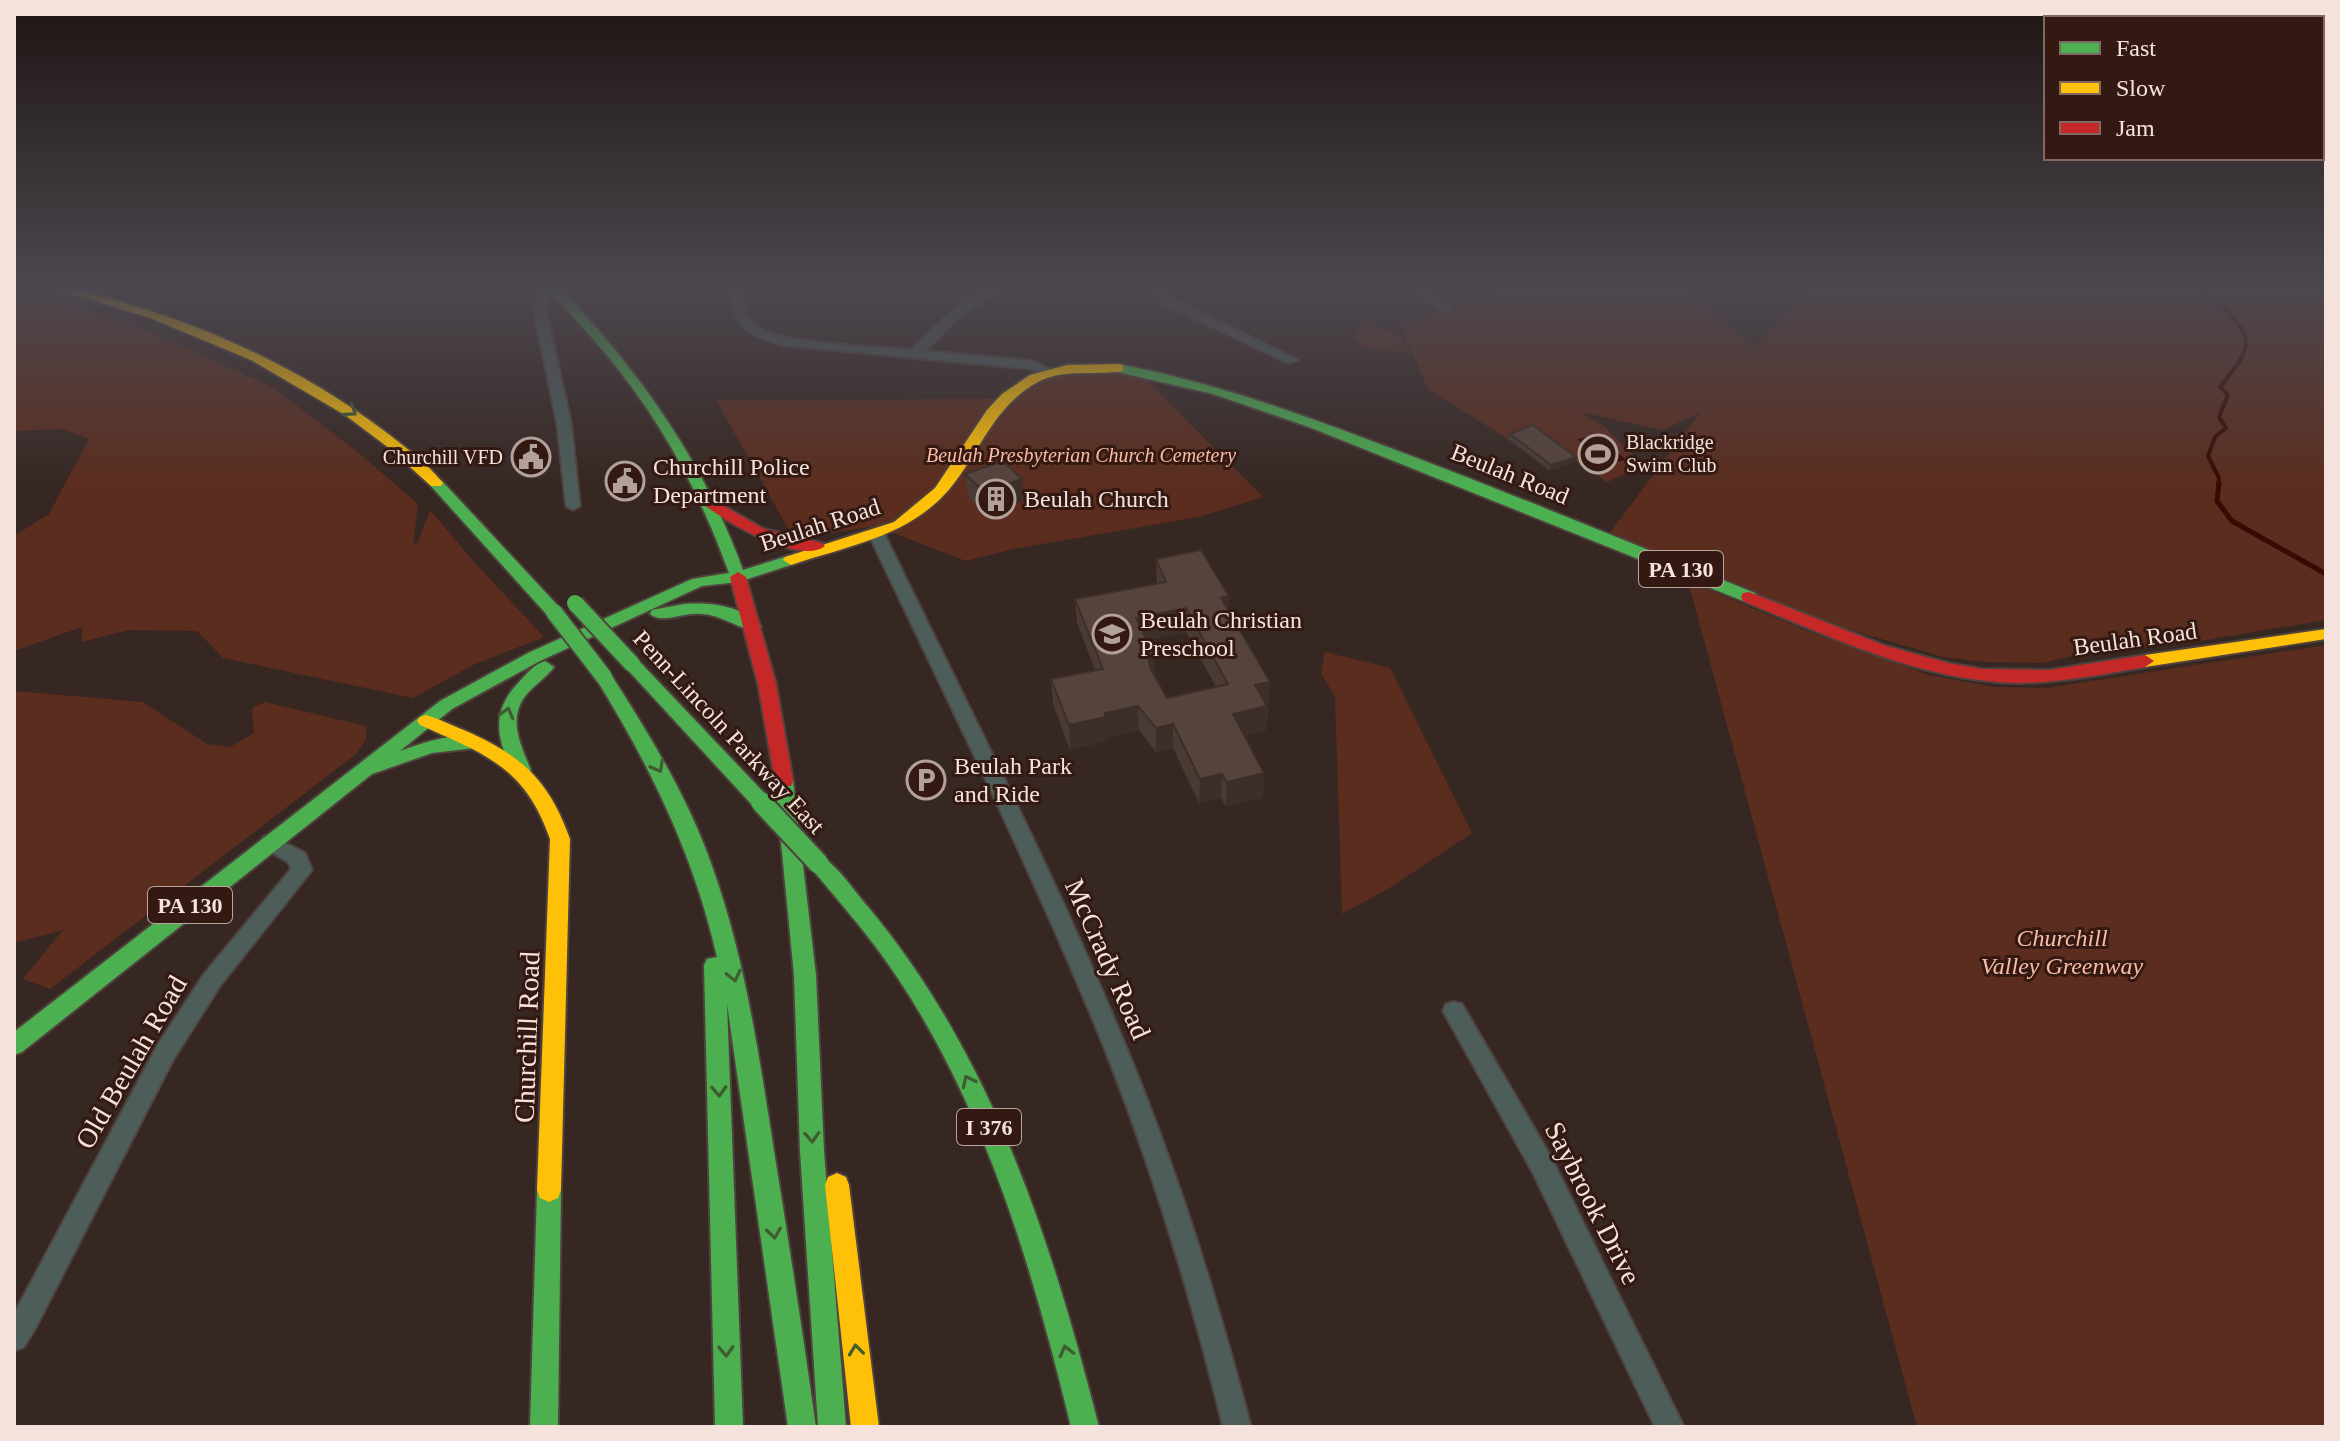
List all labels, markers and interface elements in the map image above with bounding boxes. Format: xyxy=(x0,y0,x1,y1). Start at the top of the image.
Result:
legend xyxy=(2044,16,2324,160)
text: Fast xyxy=(2116,35,2156,61)
text: Slow xyxy=(2116,75,2166,101)
text: Jam xyxy=(2116,115,2155,141)
one-way arrow xyxy=(342,401,356,416)
place label: Blackridge Swim Club xyxy=(1626,431,1717,476)
sports icon: Blackridge Swim Club xyxy=(1577,433,1619,475)
public building icon: Churchill VFD xyxy=(510,436,552,478)
street label: Beulah Road xyxy=(1447,439,1573,509)
park label: Beulah Presbyterian Church Cemetery xyxy=(926,444,1236,467)
place label: Churchill VFD xyxy=(383,446,503,468)
place label: Churchill Police Department xyxy=(653,454,810,508)
public building icon: Churchill Police Department xyxy=(604,460,646,502)
building icon: Beulah Church xyxy=(975,478,1017,520)
place label: Beulah Church xyxy=(1024,486,1169,512)
street label: Beulah Road xyxy=(757,493,883,557)
road number: PA 130 xyxy=(1639,551,1723,587)
place label: Beulah Christian Preschool xyxy=(1140,607,1302,661)
school or university icon: Beulah Christian Preschool xyxy=(1091,613,1133,655)
street label: Beulah Road xyxy=(2071,617,2199,661)
street label: Penn-Lincoln Parkway East xyxy=(628,625,830,839)
one-way arrow xyxy=(498,707,515,721)
place label: Beulah Park and Ride xyxy=(954,753,1072,807)
one-way arrow xyxy=(648,759,663,774)
parking icon: Beulah Park and Ride xyxy=(905,759,947,801)
street label: McCrady Road xyxy=(1059,874,1157,1044)
road number: PA 130 xyxy=(148,887,232,923)
park label: Churchill Valley Greenway xyxy=(1981,925,2144,979)
street label: Churchill Road xyxy=(509,951,545,1123)
one-way arrow xyxy=(724,969,741,982)
street label: Old Beulah Road xyxy=(69,970,193,1154)
one-way arrow xyxy=(962,1075,978,1090)
one-way arrow xyxy=(710,1085,727,1098)
road number: I 376 xyxy=(957,1109,1021,1145)
street label: Saybrook Drive xyxy=(1539,1117,1647,1289)
one-way arrow xyxy=(803,1131,820,1144)
one-way arrow xyxy=(765,1226,782,1240)
one-way arrow xyxy=(847,1343,864,1356)
one-way arrow xyxy=(718,1345,735,1358)
one-way arrow xyxy=(1059,1345,1076,1359)

